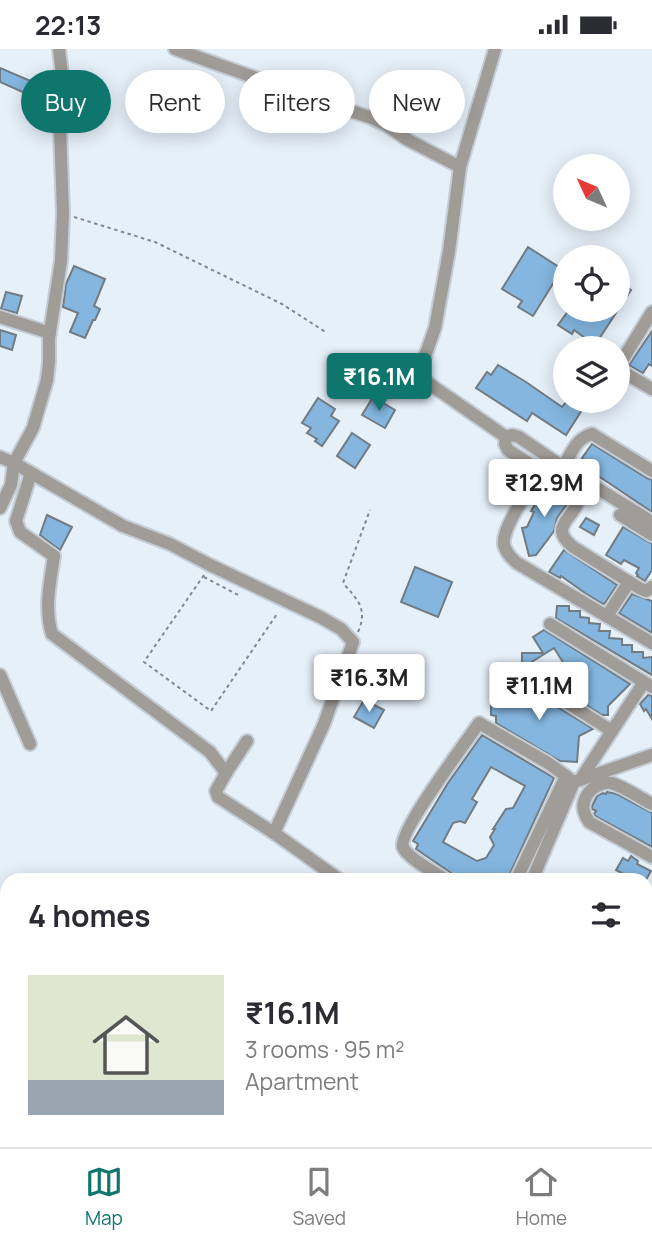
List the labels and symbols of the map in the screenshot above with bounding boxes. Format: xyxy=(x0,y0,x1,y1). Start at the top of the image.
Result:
north arrow xyxy=(553,154,630,231)
pin: ₹16.1M xyxy=(322,353,436,413)
pin: ₹12.9M xyxy=(487,459,601,519)
pin: ₹16.3M xyxy=(312,655,426,714)
pin: ₹11.1M xyxy=(482,663,596,722)

